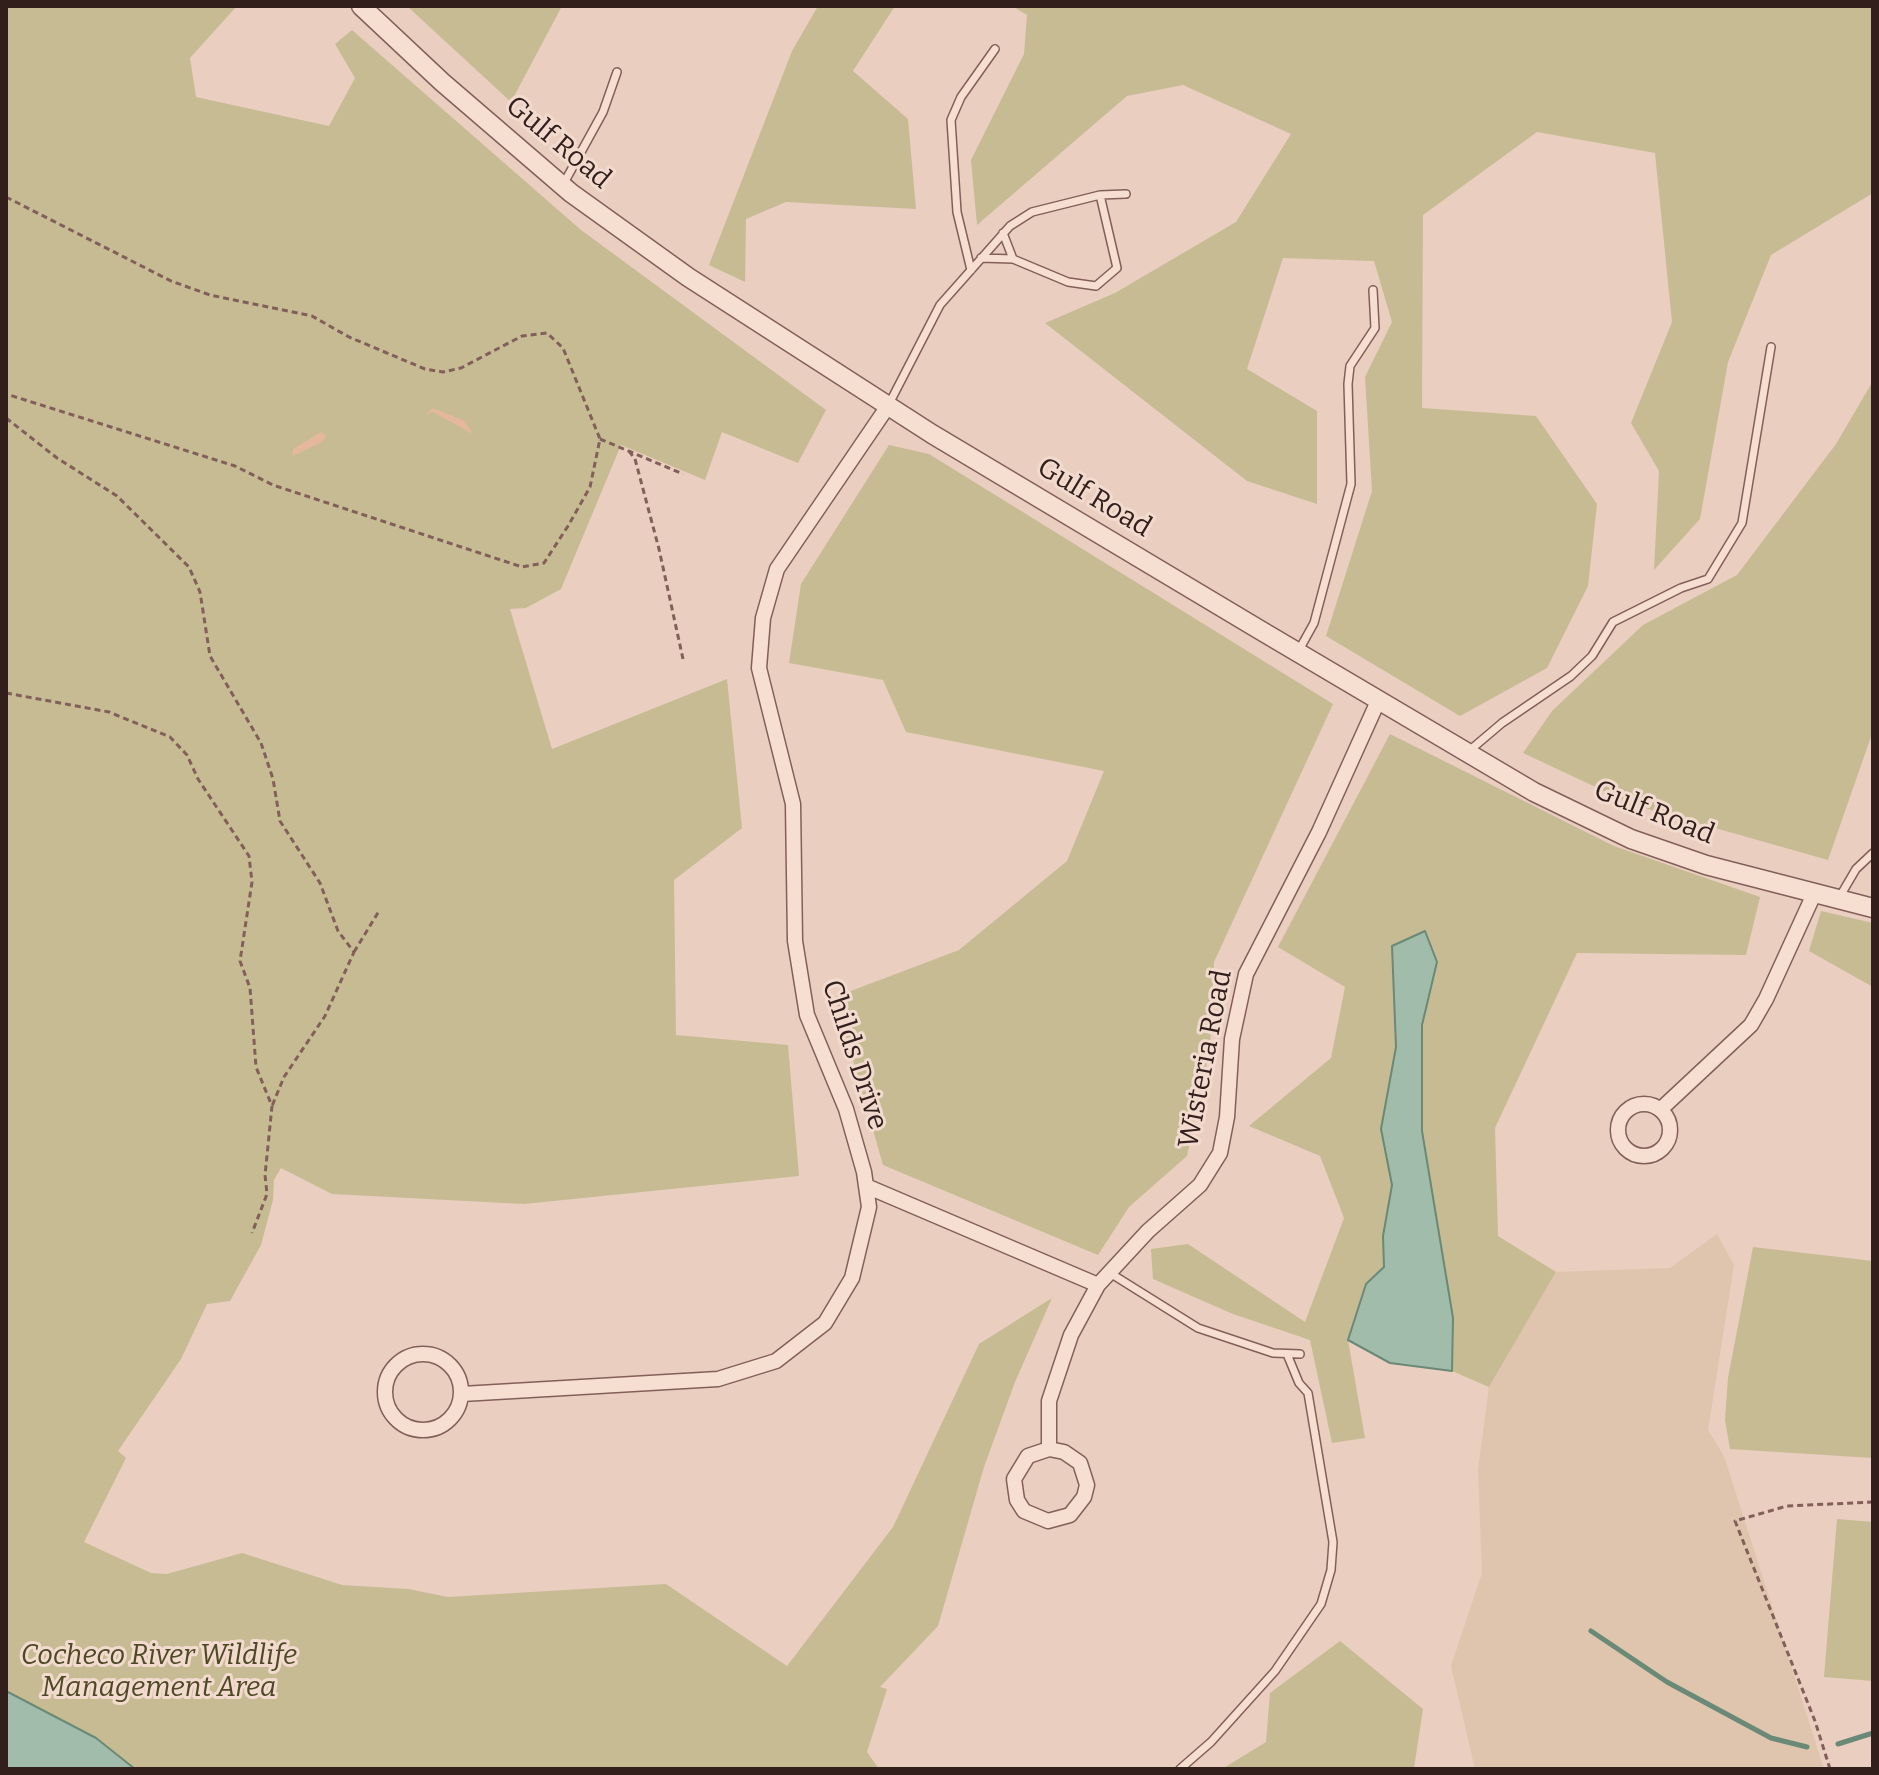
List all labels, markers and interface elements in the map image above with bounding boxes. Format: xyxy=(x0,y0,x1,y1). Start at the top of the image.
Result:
street label: Gulf Road xyxy=(499,89,617,197)
street label: Gulf Road xyxy=(1031,451,1157,545)
street label: Gulf Road xyxy=(1589,774,1719,852)
street label: Wisteria Road xyxy=(1172,967,1240,1151)
street label: Childs Drive xyxy=(814,976,894,1134)
park label: Cocheco River Wildlife Management Area xyxy=(21,1639,297,1705)

